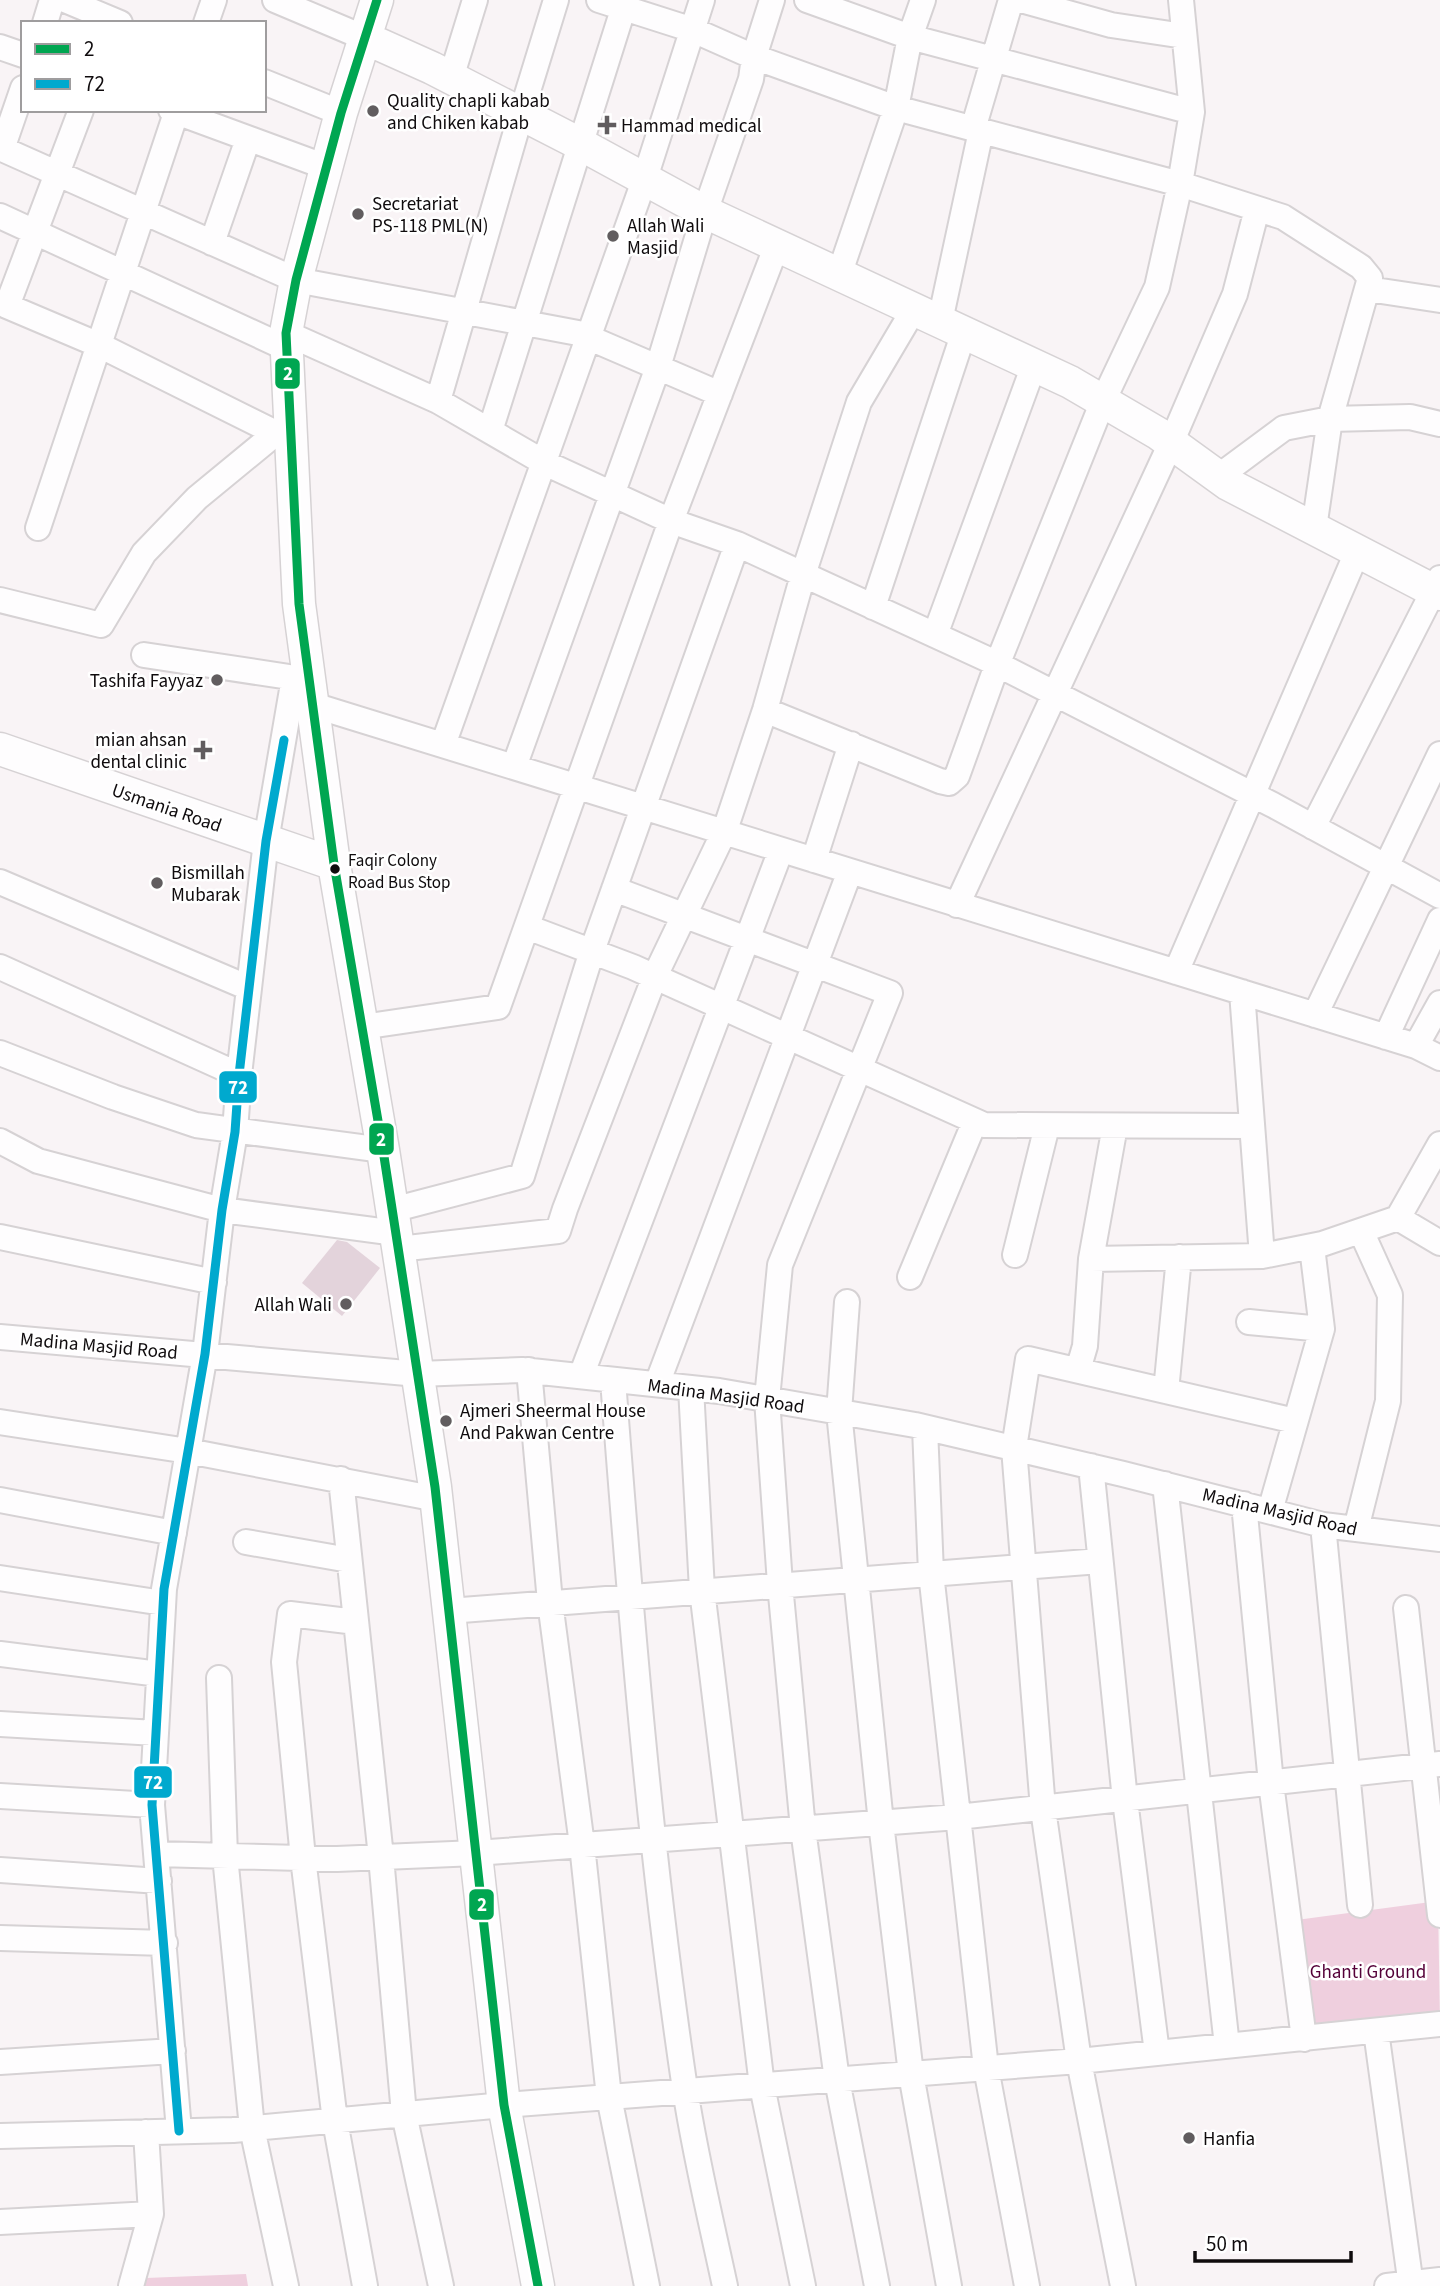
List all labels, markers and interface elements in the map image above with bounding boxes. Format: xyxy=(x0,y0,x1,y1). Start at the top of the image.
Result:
legend xyxy=(21,21,266,112)
text: 2 xyxy=(84,34,94,64)
text: 72 xyxy=(84,69,105,99)
place label: Quality chapli kabab and Chiken kabab xyxy=(387,88,550,137)
marker: Quality chapli kabab and Chiken kabab xyxy=(365,103,381,119)
place label: Hammad medical xyxy=(621,113,762,140)
marker: Hammad medical xyxy=(599,117,615,133)
place label: Secretariat PS-118 PML(N) xyxy=(372,191,489,240)
marker: Secretariat PS-118 PML(N) xyxy=(350,206,366,222)
place label: Allah Wali Masjid xyxy=(627,213,704,262)
marker: Allah Wali Masjid xyxy=(605,228,621,244)
line badge: 2 xyxy=(274,357,301,390)
text: 2 xyxy=(283,361,293,388)
place label: Tashifa Fayyaz xyxy=(90,668,203,695)
marker: Tashifa Fayyaz xyxy=(209,672,225,688)
place label: mian ahsan dental clinic xyxy=(90,727,187,776)
marker: mian ahsan dental clinic xyxy=(193,740,213,760)
street label: Usmania Road xyxy=(108,777,225,840)
place label: Faqir Colony Road Bus Stop xyxy=(348,849,451,895)
place label: Bismillah Mubarak xyxy=(171,860,245,909)
marker: Faqir Colony Road Bus Stop xyxy=(328,862,342,876)
marker: Bismillah Mubarak xyxy=(149,875,165,891)
line badge: 72 xyxy=(218,1070,258,1104)
text: 72 xyxy=(228,1075,248,1102)
line badge: 2 xyxy=(368,1122,395,1156)
text: 2 xyxy=(376,1127,386,1154)
place label: Allah Wali xyxy=(255,1292,332,1319)
marker: Allah Wali xyxy=(338,1296,354,1312)
street label: Madina Masjid Road xyxy=(19,1326,179,1367)
street label: Madina Masjid Road xyxy=(646,1372,806,1421)
place label: Ajmeri Sheermal House And Pakwan Centre xyxy=(460,1398,646,1447)
marker: Ajmeri Sheermal House And Pakwan Centre xyxy=(438,1413,454,1429)
street label: Madina Masjid Road xyxy=(1200,1482,1360,1543)
line badge: 72 xyxy=(133,1765,173,1799)
text: 72 xyxy=(143,1770,163,1797)
line badge: 2 xyxy=(468,1888,495,1921)
text: 2 xyxy=(477,1892,487,1919)
park label: Ghanti Ground xyxy=(1310,1959,1426,1986)
place label: Hanfia xyxy=(1203,2126,1255,2153)
marker: Hanfia xyxy=(1181,2130,1197,2146)
scale bar xyxy=(1195,2220,1351,2264)
text: 50 m xyxy=(1206,2229,1248,2259)

